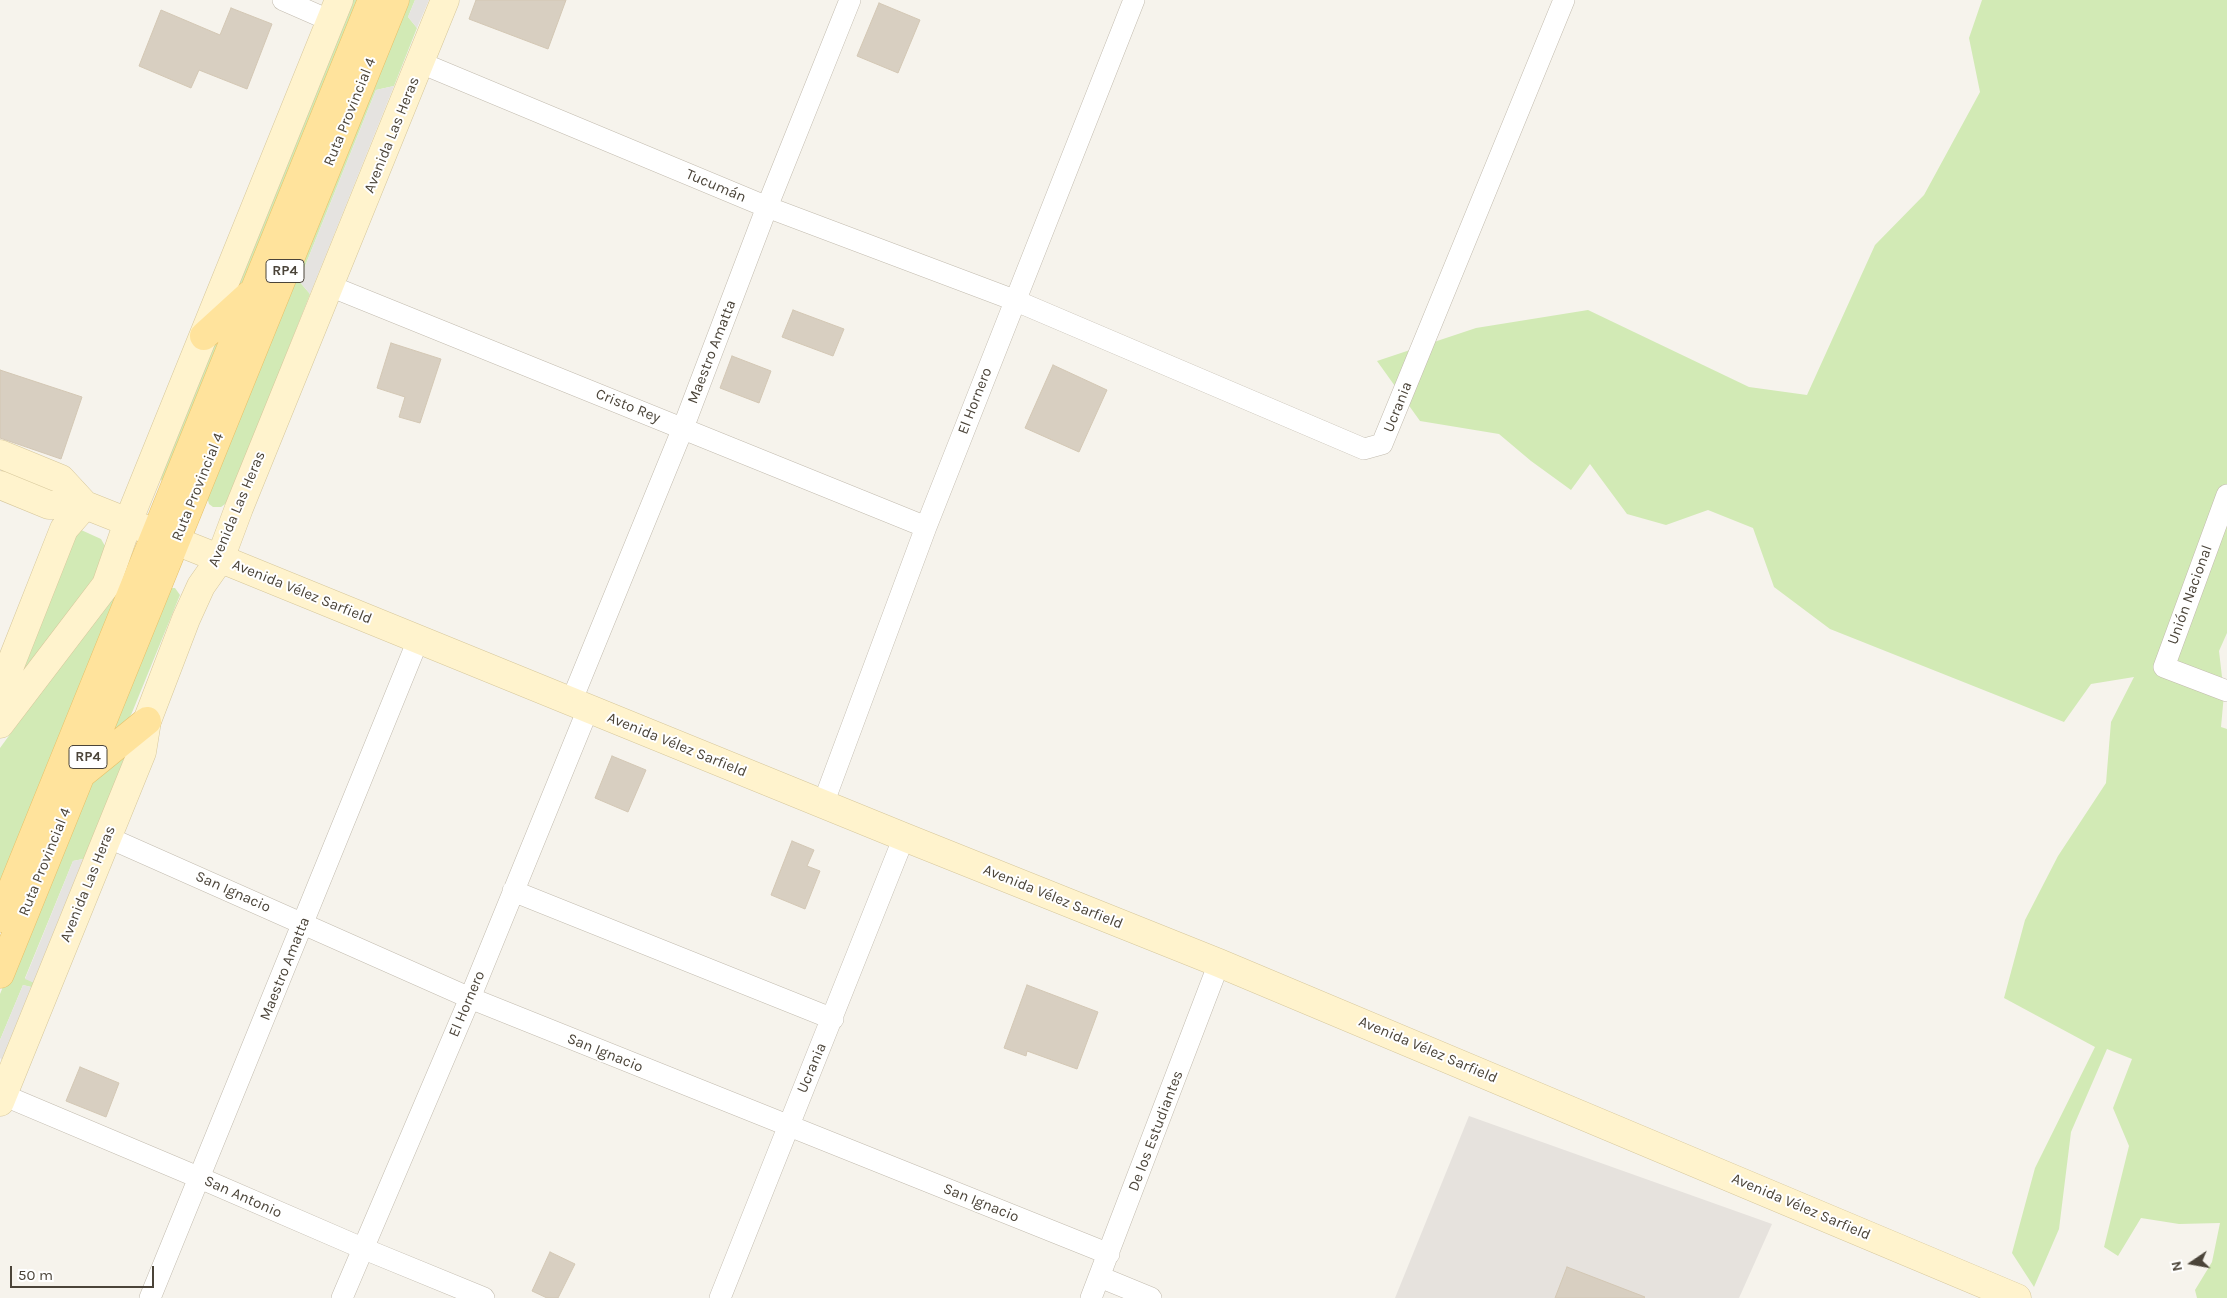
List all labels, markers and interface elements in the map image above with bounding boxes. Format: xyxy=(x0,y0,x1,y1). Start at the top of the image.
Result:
street label: Ruta Provincial 4 xyxy=(320,55,380,169)
street label: Avenida Las Heras xyxy=(360,74,424,196)
street label: Tucumán xyxy=(683,165,749,207)
road number: RP4 xyxy=(266,260,304,282)
street label: Maestro Amatta xyxy=(684,298,740,406)
street label: El Hornero xyxy=(954,365,996,437)
street label: Ucrania xyxy=(1380,379,1416,435)
street label: Cristo Rey xyxy=(593,385,663,427)
street label: Ruta Provincial 4 xyxy=(168,430,228,544)
street label: Avenida Las Heras xyxy=(205,449,269,569)
street label: Unión Nacional xyxy=(2164,543,2216,647)
street label: Avenida Vélez Sarfield xyxy=(229,556,375,628)
street label: Avenida Vélez Sarfield xyxy=(604,709,750,781)
road number: RP4 xyxy=(69,746,107,769)
street label: Ruta Provincial 4 xyxy=(15,805,75,919)
street label: Avenida Las Heras xyxy=(56,823,120,945)
street label: Avenida Vélez Sarfield xyxy=(980,861,1126,933)
street label: San Ignacio xyxy=(193,867,273,917)
street label: Maestro Amatta xyxy=(256,915,314,1023)
street label: El Hornero xyxy=(445,968,489,1040)
street label: Avenida Vélez Sarfield xyxy=(1356,1013,1500,1087)
street label: San Ignacio xyxy=(564,1030,646,1076)
street label: Ucrania xyxy=(793,1040,831,1096)
street label: De los Estudiantes xyxy=(1125,1068,1187,1194)
street label: Avenida Vélez Sarfield xyxy=(1729,1170,1873,1244)
street label: San Antonio xyxy=(201,1172,285,1222)
street label: San Ignacio xyxy=(940,1180,1022,1226)
north arrow xyxy=(2167,1238,2217,1288)
scale bar xyxy=(12,1256,156,1288)
text: N xyxy=(2167,1260,2186,1273)
text: 50 m xyxy=(18,1266,53,1284)

